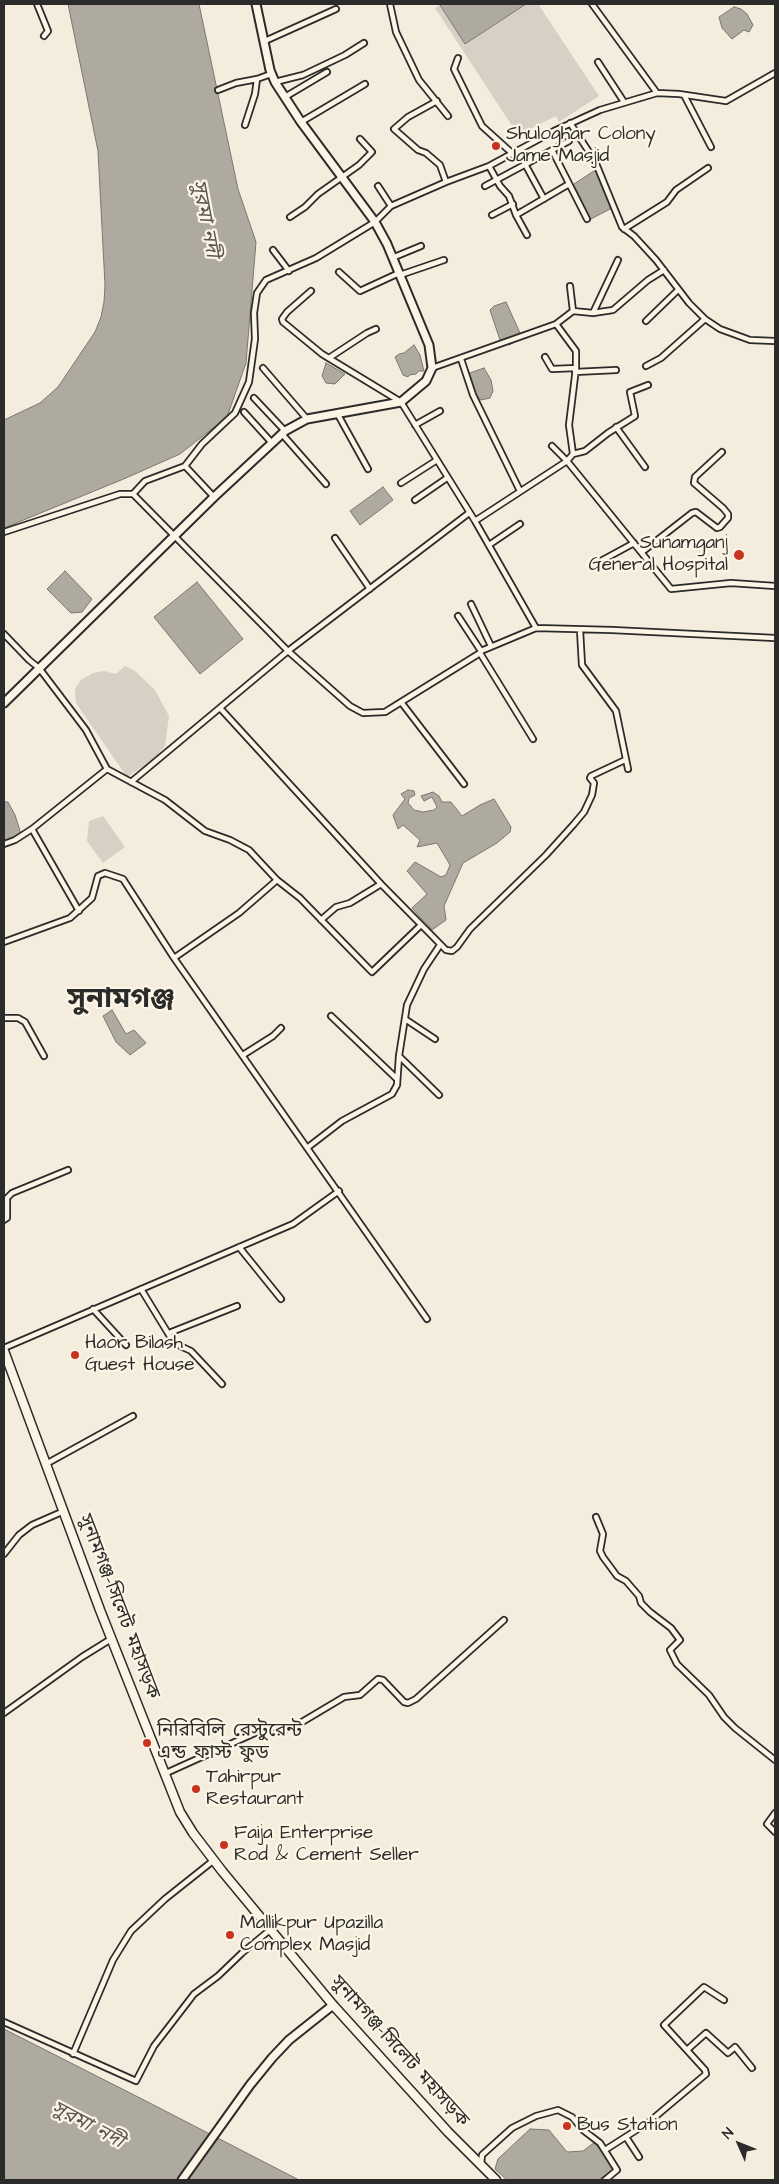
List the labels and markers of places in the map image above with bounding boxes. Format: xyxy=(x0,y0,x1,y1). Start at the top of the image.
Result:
place label: Shuloghar Colony Jame Masjid xyxy=(506,124,656,168)
marker: Shuloghar Colony Jame Masjid xyxy=(490,140,502,152)
place label: Sunamganj General Hospital xyxy=(589,533,728,577)
marker: Sunamganj General Hospital xyxy=(732,548,746,562)
place label: Haor Bilash Guest House xyxy=(85,1333,195,1377)
marker: Haor Bilash Guest House xyxy=(69,1349,81,1361)
place label: নিরিবিলি রেস্টুরেন্ট এন্ড ফাস্ট ফুড xyxy=(157,1721,302,1765)
marker: নিরিবিলি রেস্টুরেন্ট এন্ড ফাস্ট ফুড xyxy=(141,1737,153,1749)
place label: Tahirpur Restaurant xyxy=(206,1767,304,1811)
marker: Tahirpur Restaurant xyxy=(190,1783,202,1795)
place label: Faija Enterprise Rod & Cement Seller xyxy=(234,1823,419,1867)
marker: Faija Enterprise Rod & Cement Seller xyxy=(218,1839,230,1851)
place label: Mallikpur Upazilla Complex Masjid xyxy=(240,1913,383,1957)
marker: Mallikpur Upazilla Complex Masjid xyxy=(224,1929,236,1941)
place label: Bus Station xyxy=(577,2115,678,2137)
marker: Bus Station xyxy=(561,2120,573,2132)

